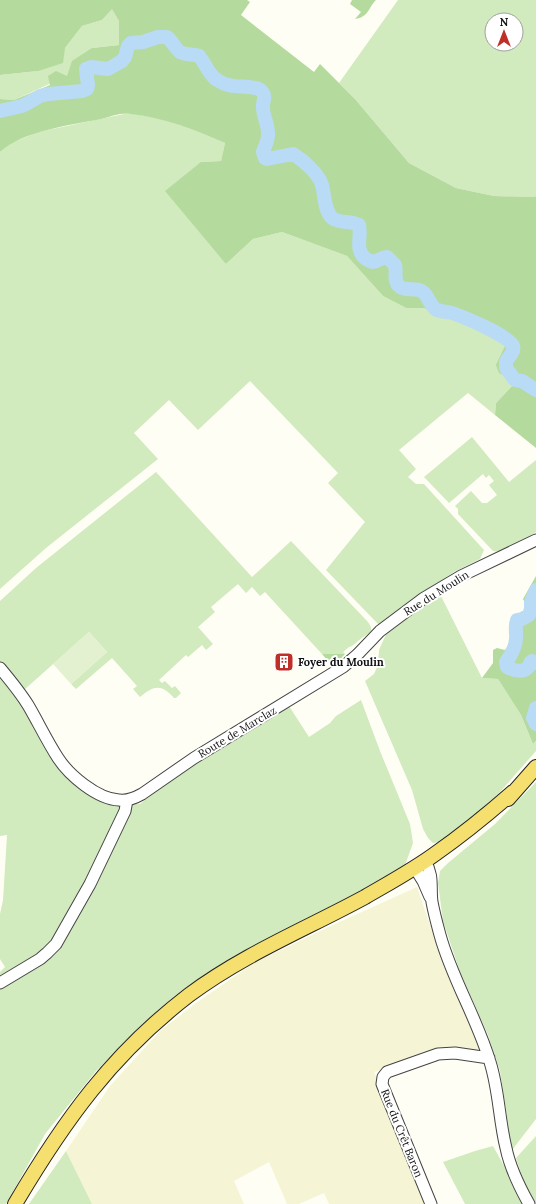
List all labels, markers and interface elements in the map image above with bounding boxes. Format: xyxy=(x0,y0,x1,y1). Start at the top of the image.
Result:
north arrow xyxy=(484,12,524,52)
text: N xyxy=(500,15,509,29)
street label: Rue du Moulin xyxy=(401,567,471,619)
building icon: Foyer du Moulin xyxy=(273,651,295,673)
place label: Foyer du Moulin xyxy=(298,655,384,669)
street label: Route de Marclaz xyxy=(195,703,279,761)
street label: Rue du Crêt Baron xyxy=(378,1087,426,1180)

